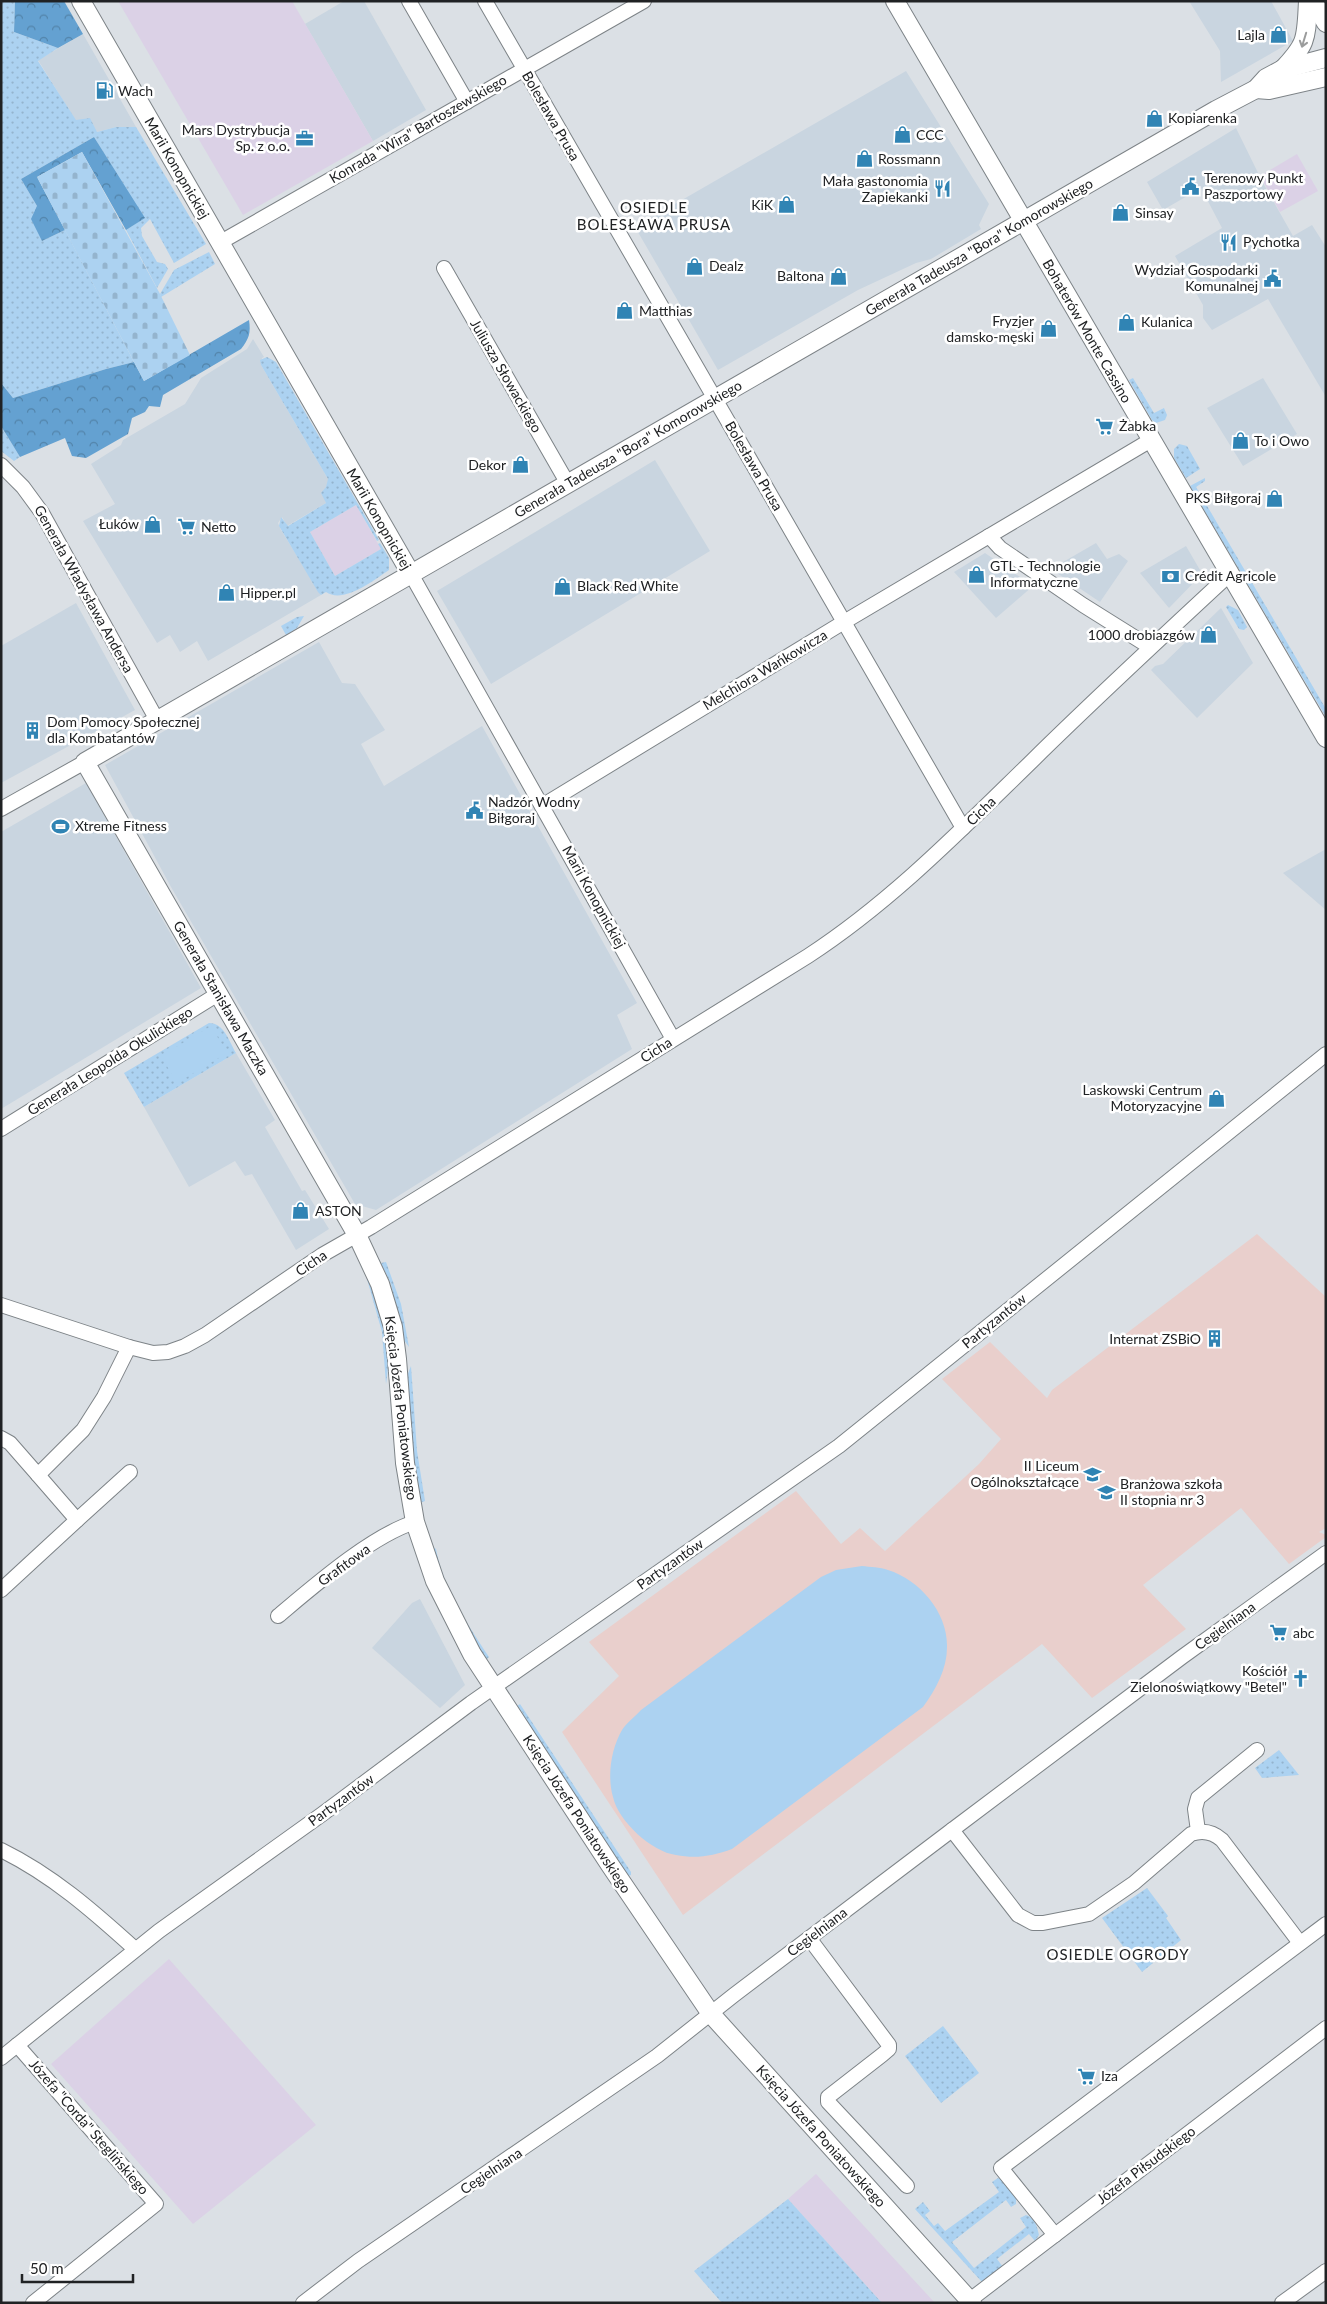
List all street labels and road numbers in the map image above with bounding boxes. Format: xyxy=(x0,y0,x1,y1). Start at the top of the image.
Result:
street label: Bolesława Prusa xyxy=(519,68,584,164)
street label: Konrada "Wira" Bartoszewskiego xyxy=(326,71,509,186)
street label: Marii Konopnickiej xyxy=(141,114,213,222)
street label: Generała Tadeusza "Bora" Komorowskiego xyxy=(862,174,1096,319)
street label: Bohaterów Monte Cassino xyxy=(1039,256,1136,406)
street label: Juliusza Słowackiego xyxy=(467,316,546,436)
street label: Generała Tadeusza "Bora" Komorowskiego xyxy=(511,376,745,521)
street label: Bolesława Prusa xyxy=(722,418,787,514)
street label: Marii Konopnickiej xyxy=(343,465,415,573)
street label: Generała Władysława Andersa xyxy=(31,502,138,675)
street label: Melchiora Wańkowicza xyxy=(700,626,830,713)
street label: Cicha xyxy=(962,793,999,829)
street label: Marii Konopnickiej xyxy=(559,843,630,951)
street label: Generała Stanisława Maczka xyxy=(170,917,273,1078)
street label: Generała Leopolda Okulickiego xyxy=(24,1003,195,1118)
street label: Cicha xyxy=(637,1033,675,1066)
street label: Cicha xyxy=(292,1246,330,1279)
street label: Partyzantów xyxy=(958,1290,1029,1352)
street label: Księcia Józefa Poniatowskiego xyxy=(382,1315,421,1501)
street label: Partyzantów xyxy=(633,1534,706,1593)
street label: Grafitowa xyxy=(314,1540,373,1589)
street label: Cegielniana xyxy=(1191,1598,1258,1653)
street label: Księcia Józefa Poniatowskiego xyxy=(520,1731,635,1896)
street label: Partyzantów xyxy=(304,1770,377,1829)
street label: Cegielniana xyxy=(783,1903,850,1960)
street label: Józefa "Corda" Steglińskiego xyxy=(26,2056,153,2198)
street label: Księcia Józefa Poniatowskiego xyxy=(753,2061,890,2210)
street label: Józefa Piłsudskiego xyxy=(1093,2122,1198,2207)
street label: Cegielniana xyxy=(457,2144,525,2197)

